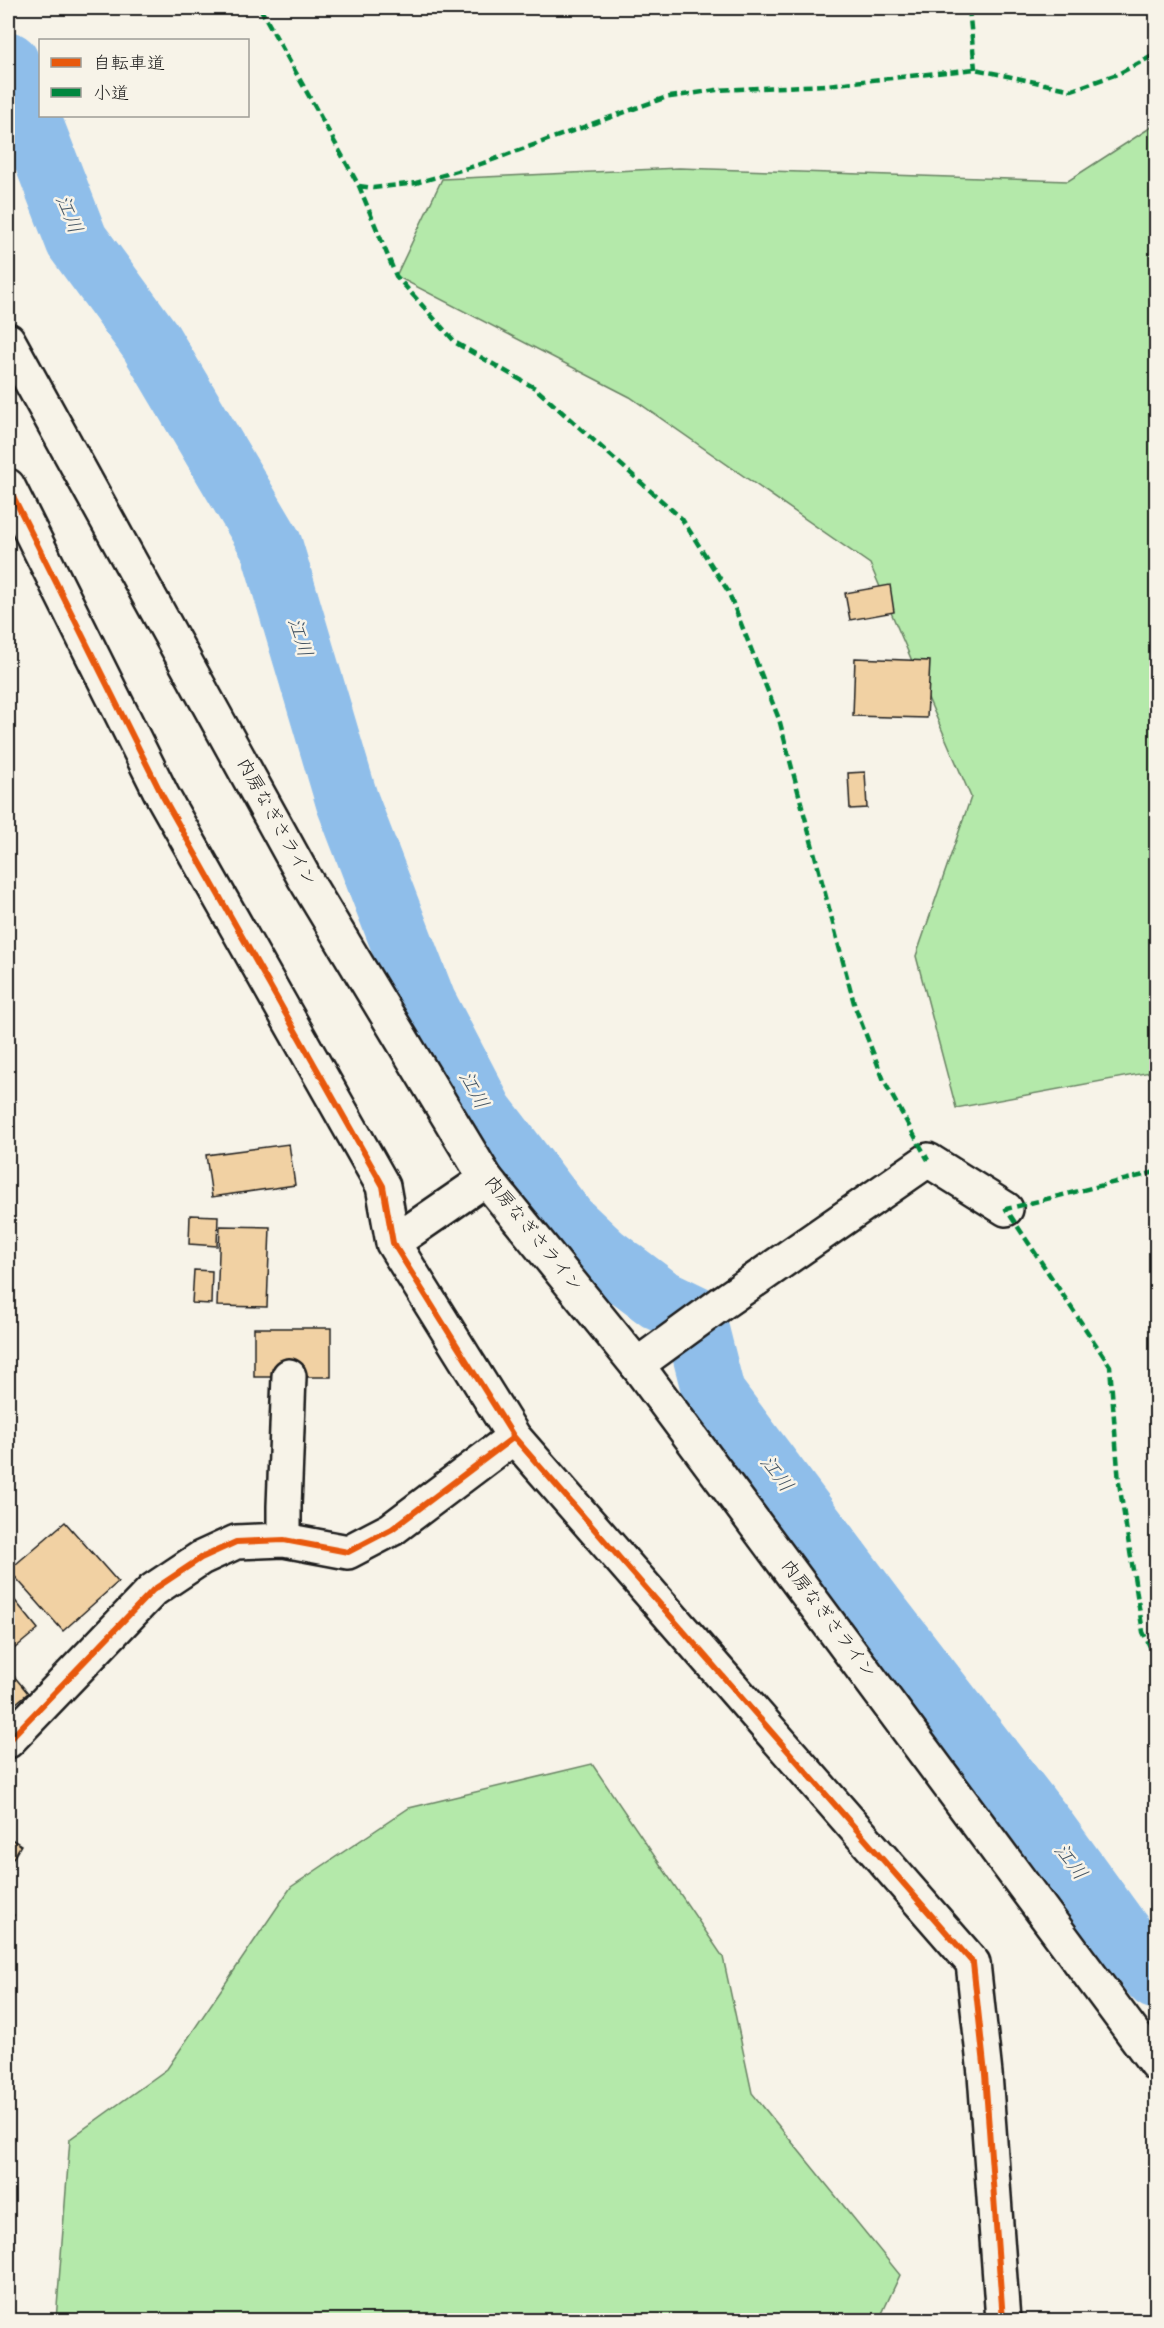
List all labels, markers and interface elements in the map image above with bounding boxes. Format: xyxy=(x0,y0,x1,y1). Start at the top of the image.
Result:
legend xyxy=(39,39,249,117)
text: 自転車道 xyxy=(93,53,165,78)
text: 小道 xyxy=(93,83,129,108)
water label: 江川 xyxy=(47,191,87,239)
water label: 江川 xyxy=(279,615,317,661)
street label: 内房なぎさライン xyxy=(229,754,321,892)
water label: 江川 xyxy=(450,1067,494,1115)
street label: 内房なぎさライン xyxy=(477,1171,587,1299)
water label: 江川 xyxy=(752,1451,798,1499)
street label: 内房なぎさライン xyxy=(774,1555,880,1685)
water label: 江川 xyxy=(1046,1839,1092,1887)

